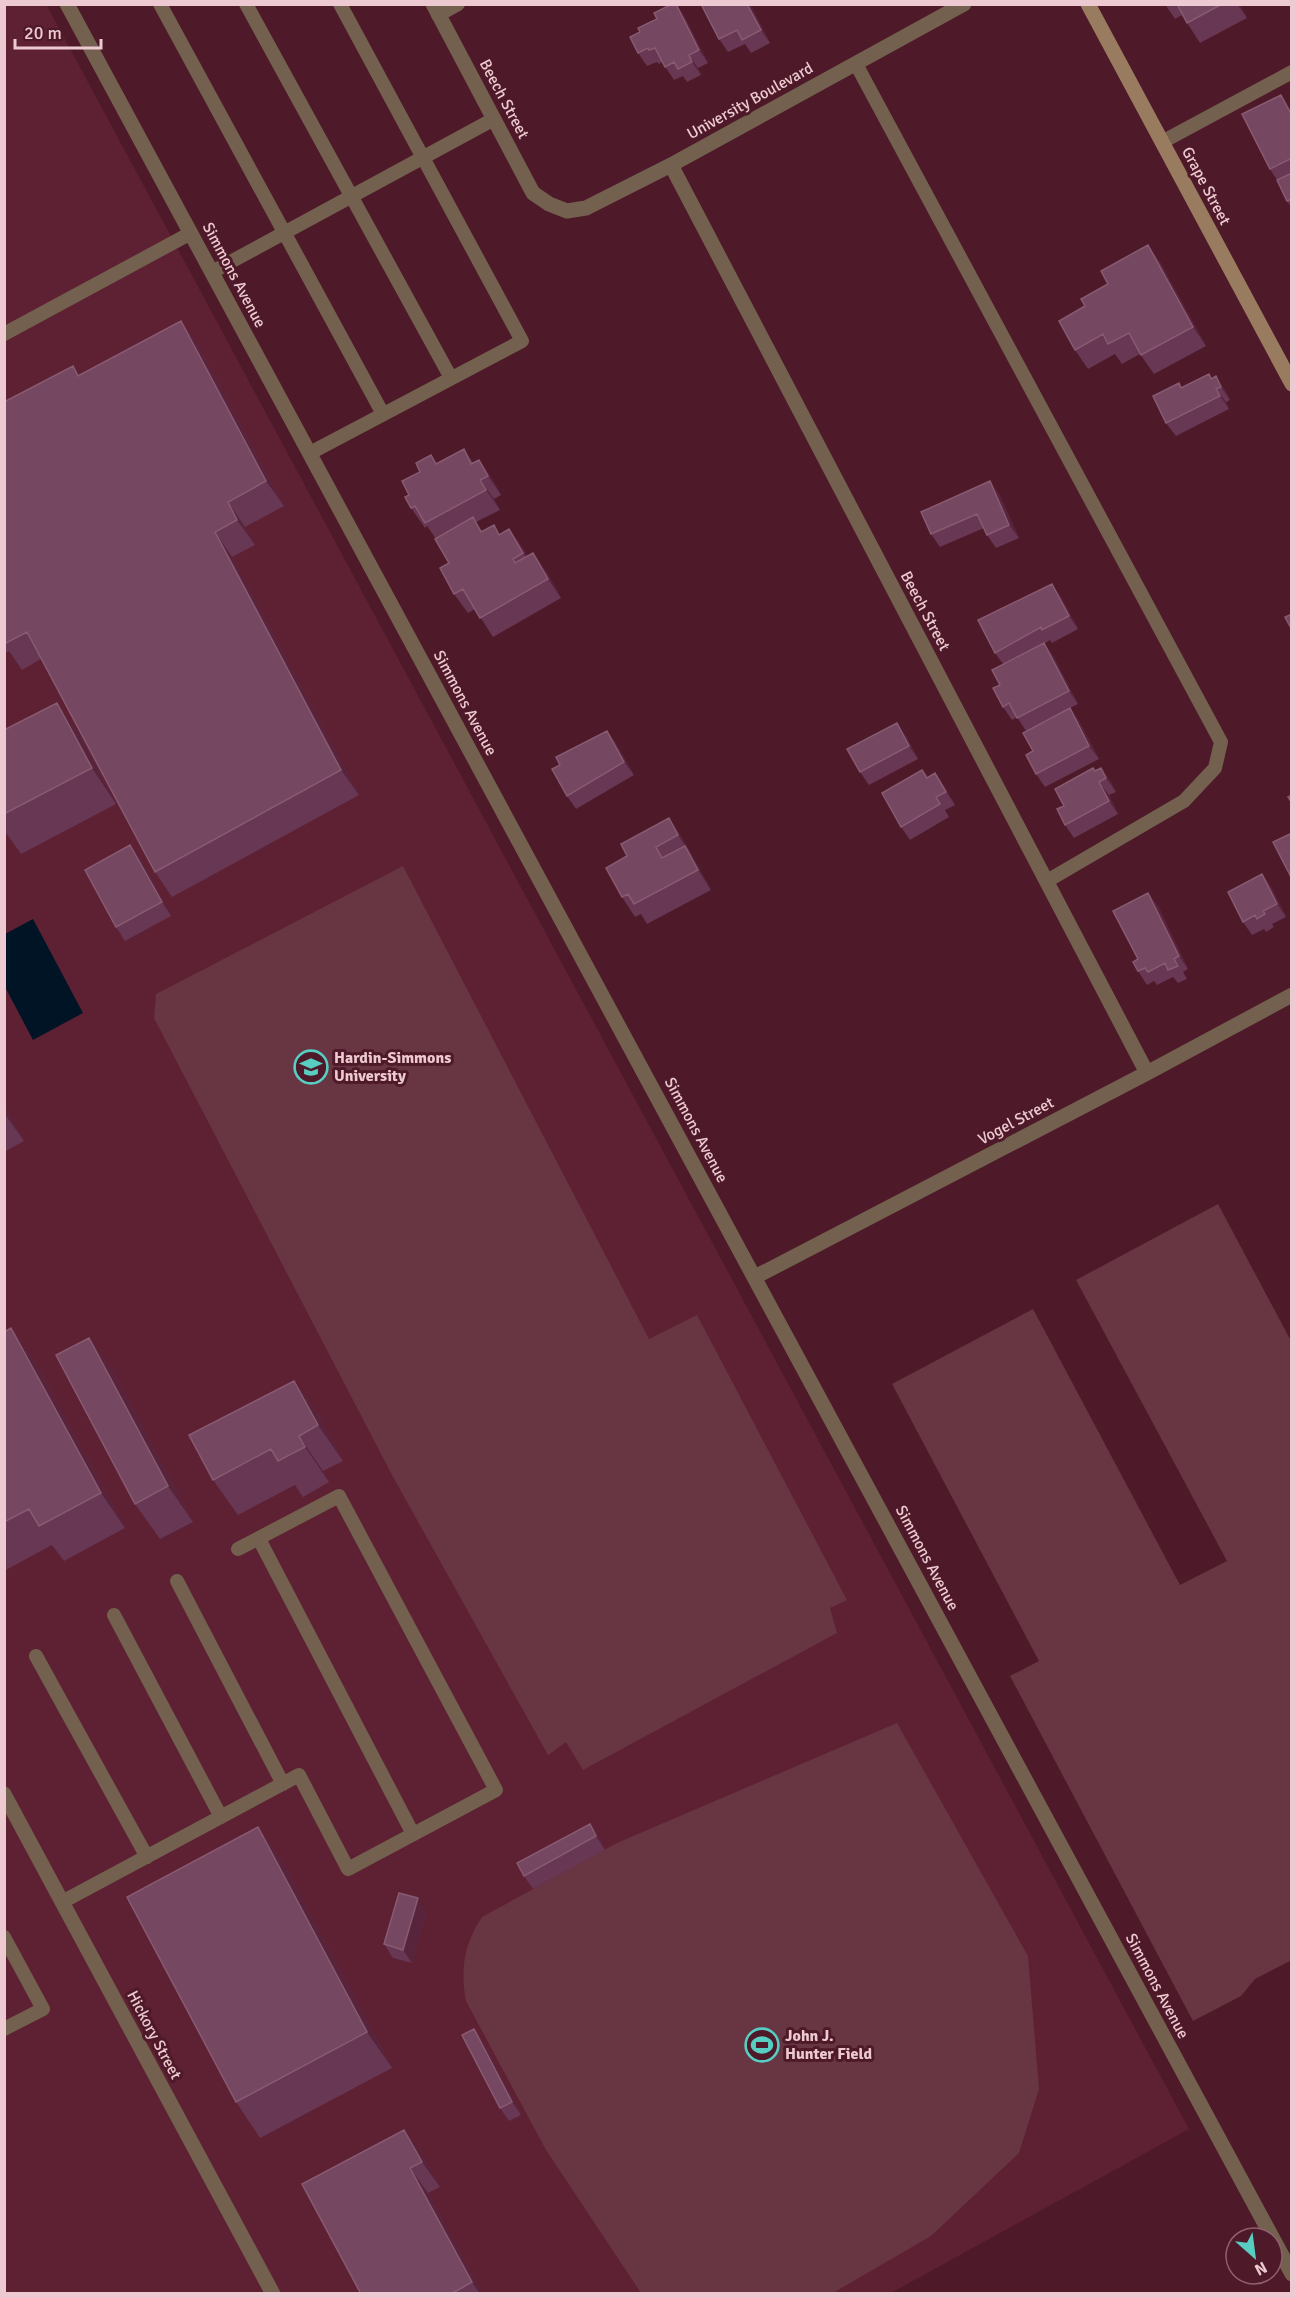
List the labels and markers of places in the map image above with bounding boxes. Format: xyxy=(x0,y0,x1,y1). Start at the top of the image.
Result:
place label: Hardin-Simmons University xyxy=(334,1048,451,1086)
school or university icon: Hardin-Simmons University xyxy=(293,1049,329,1085)
place label: John J. Hunter Field xyxy=(785,2026,872,2064)
sports icon: John J. Hunter Field xyxy=(744,2027,780,2063)

